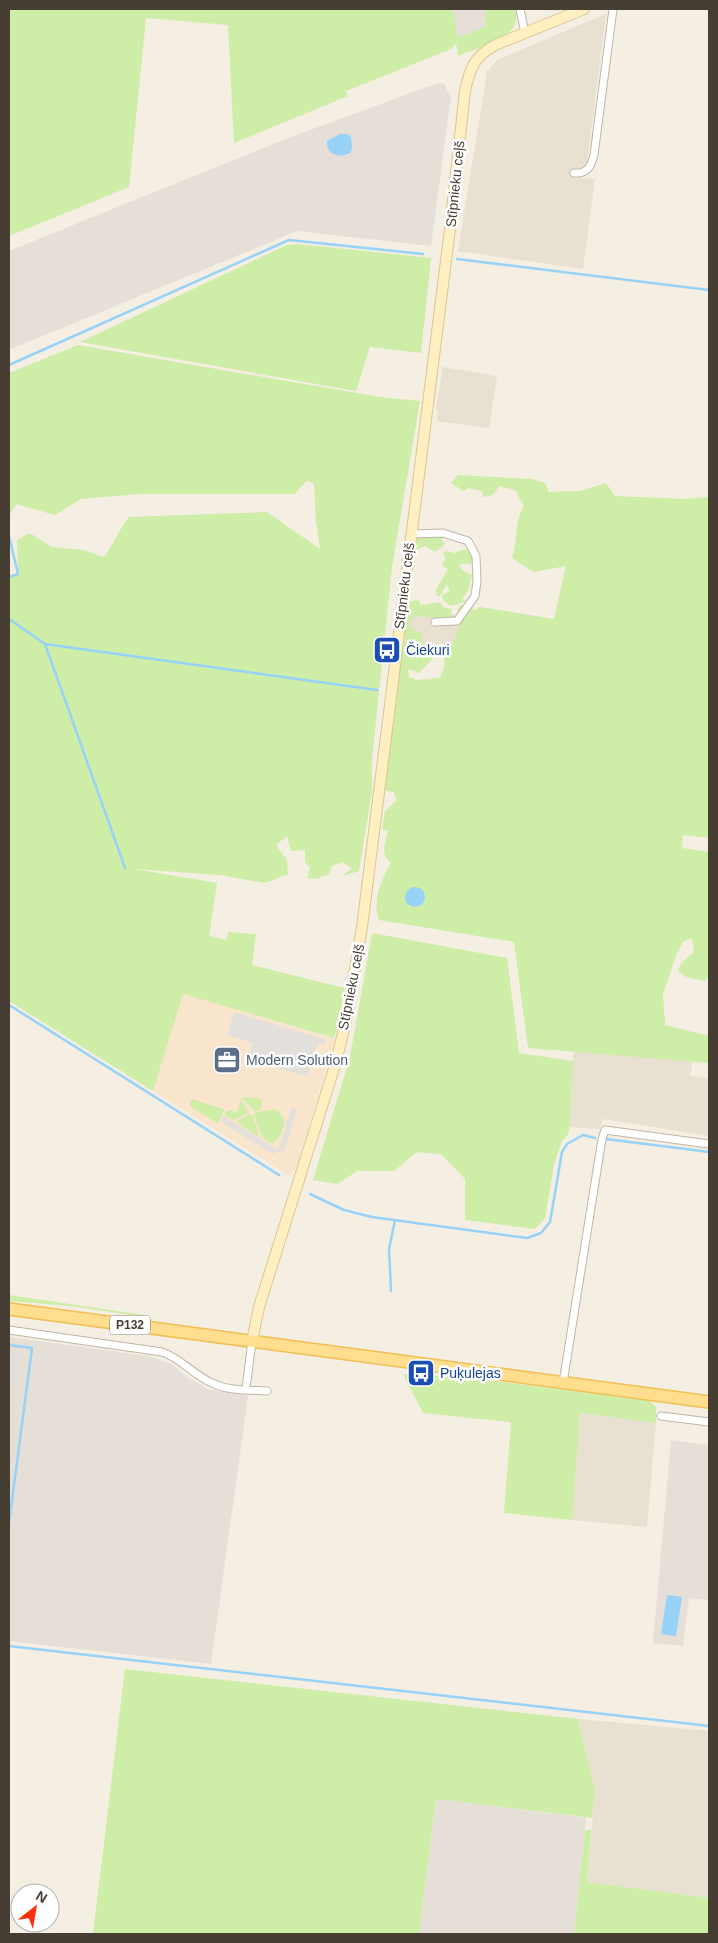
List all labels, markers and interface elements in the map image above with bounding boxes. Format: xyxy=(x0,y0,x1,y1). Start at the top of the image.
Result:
street label: Stīpnieku ceļš xyxy=(442,140,468,228)
street label: Stīpnieku ceļš xyxy=(391,542,417,630)
bus stop icon: Čiekuri xyxy=(372,635,402,665)
place label: Čiekuri xyxy=(406,642,450,658)
street label: Stīpnieku ceļš xyxy=(335,943,367,1031)
office icon: Modern Solution xyxy=(212,1045,242,1075)
place label: Modern Solution xyxy=(246,1052,348,1068)
road number: P132 xyxy=(110,1316,150,1334)
bus stop icon: Puķulejas xyxy=(406,1358,436,1388)
place label: Puķulejas xyxy=(440,1365,501,1381)
north arrow xyxy=(10,1883,60,1933)
text: N xyxy=(33,1887,50,1906)

